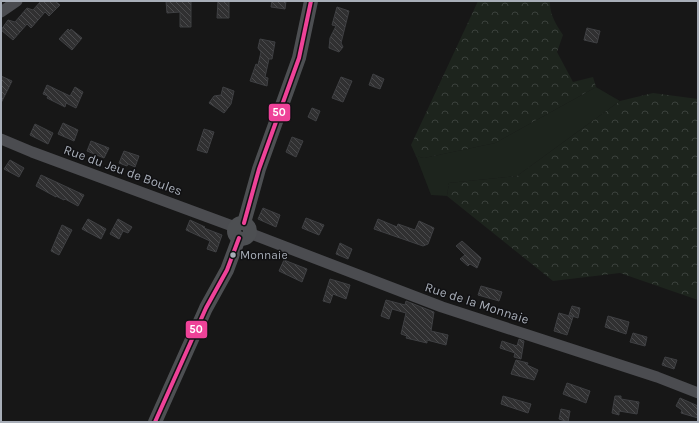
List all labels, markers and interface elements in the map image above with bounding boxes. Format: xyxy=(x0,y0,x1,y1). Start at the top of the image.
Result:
line badge: 50 xyxy=(268,103,291,122)
text: 50 xyxy=(272,106,286,119)
street label: Rue du Jeu de Boules xyxy=(62,142,184,198)
place label: Monnaie xyxy=(240,248,288,262)
marker: Monnaie xyxy=(228,250,238,260)
street label: Rue de la Monnaie xyxy=(423,279,531,327)
line badge: 50 xyxy=(185,320,208,339)
text: 50 xyxy=(189,323,203,336)

